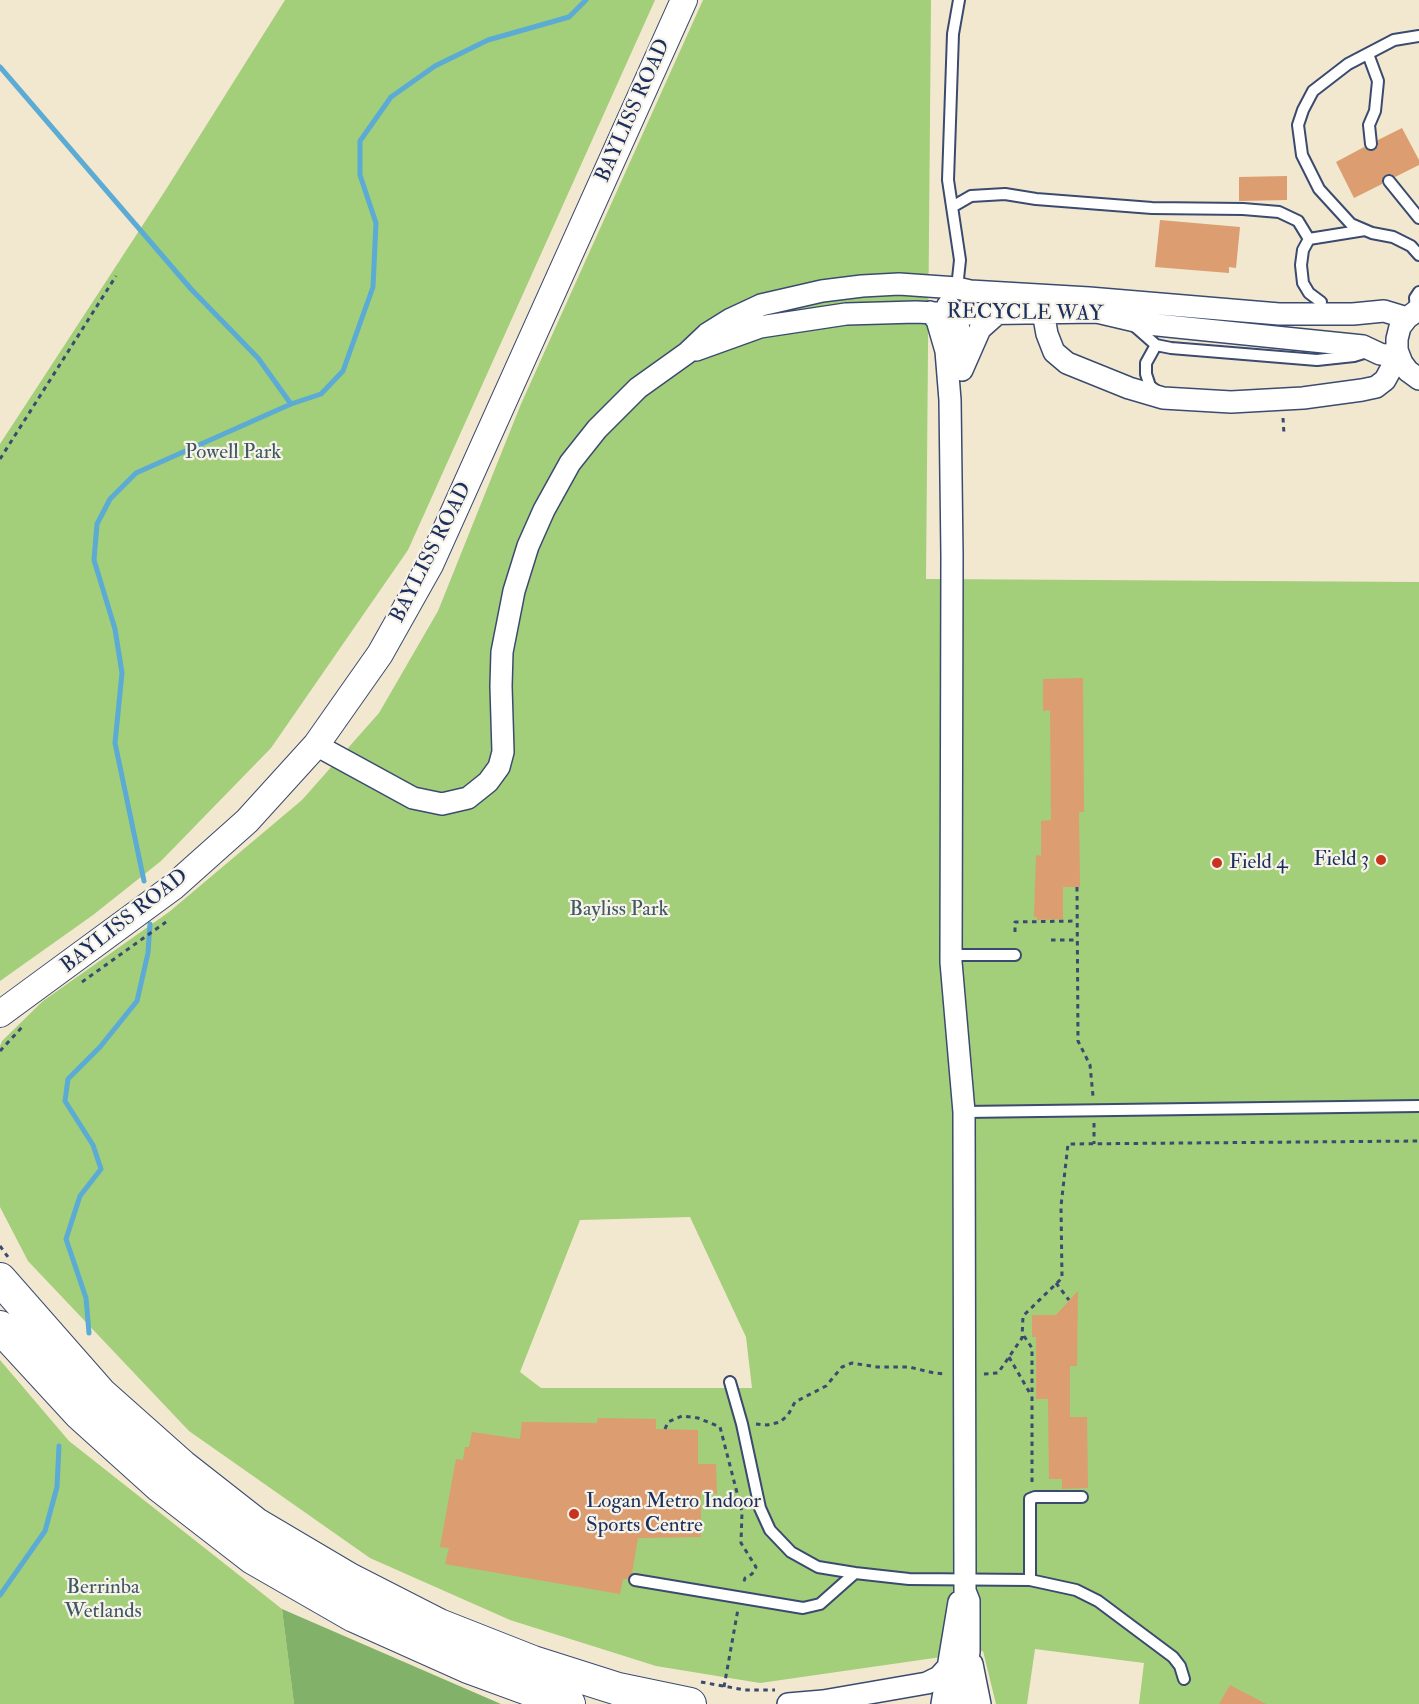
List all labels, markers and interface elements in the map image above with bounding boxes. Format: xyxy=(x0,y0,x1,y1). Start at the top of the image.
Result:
street label: BAYLISS ROAD xyxy=(591,35,677,187)
street label: RECYCLE WAY xyxy=(946,300,1104,328)
park label: Powell Park xyxy=(185,440,281,466)
street label: BAYLISS ROAD xyxy=(386,478,478,628)
place label: Field 3 xyxy=(1314,847,1369,873)
place label: Field 4 xyxy=(1229,850,1288,876)
marker: Field 3 xyxy=(1374,853,1388,867)
marker: Field 4 xyxy=(1210,856,1224,870)
street label: BAYLISS ROAD xyxy=(56,865,194,979)
park label: Bayliss Park xyxy=(569,897,669,923)
place label: Logan Metro Indoor Sports Centre xyxy=(586,1489,761,1539)
marker: Logan Metro Indoor Sports Centre xyxy=(567,1507,581,1521)
park label: Berrinba Wetlands xyxy=(64,1575,142,1625)

